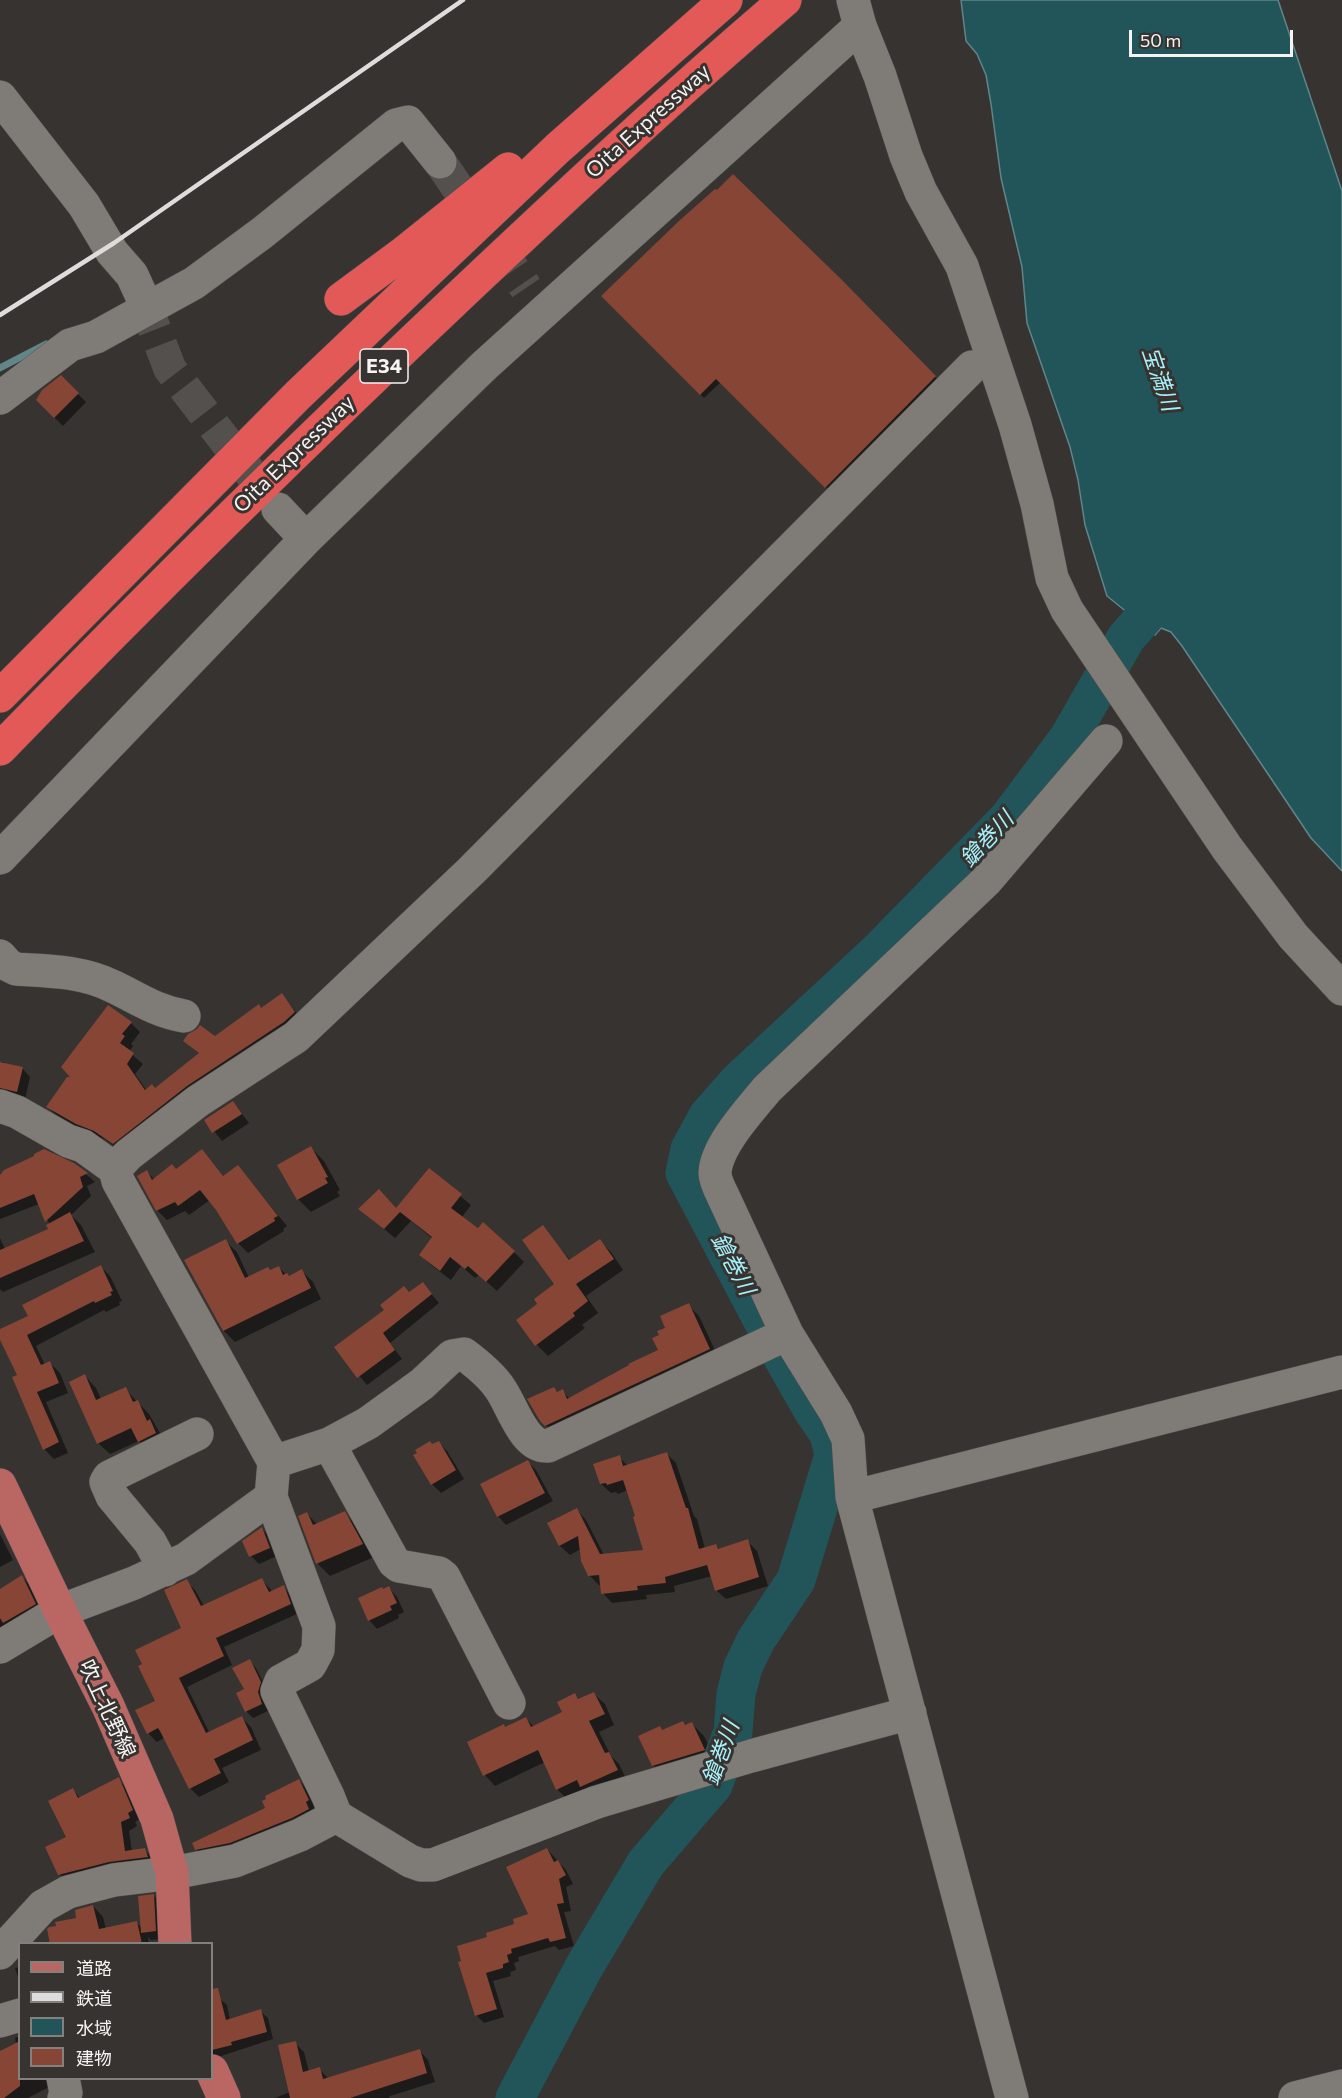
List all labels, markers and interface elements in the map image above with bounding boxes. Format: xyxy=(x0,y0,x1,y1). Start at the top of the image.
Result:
scale bar xyxy=(1132,18,1296,56)
text: 50 m xyxy=(1140,29,1181,51)
street label: Oita Expressway xyxy=(581,59,715,183)
water label: 宝満川 xyxy=(1137,344,1183,414)
road number: E34 xyxy=(360,349,408,383)
street label: Oita Expressway xyxy=(228,390,360,518)
water label: 鎗巻川 xyxy=(955,806,1019,872)
water label: 鎗巻川 xyxy=(706,1229,760,1299)
street label: 吹上北野線 xyxy=(73,1656,141,1762)
water label: 鎗巻川 xyxy=(697,1717,745,1789)
legend xyxy=(18,1942,213,2080)
text: 道路 xyxy=(76,1957,112,1979)
text: 鉄道 xyxy=(76,1987,112,2009)
text: 水域 xyxy=(76,2017,112,2039)
text: 建物 xyxy=(76,2047,112,2069)

